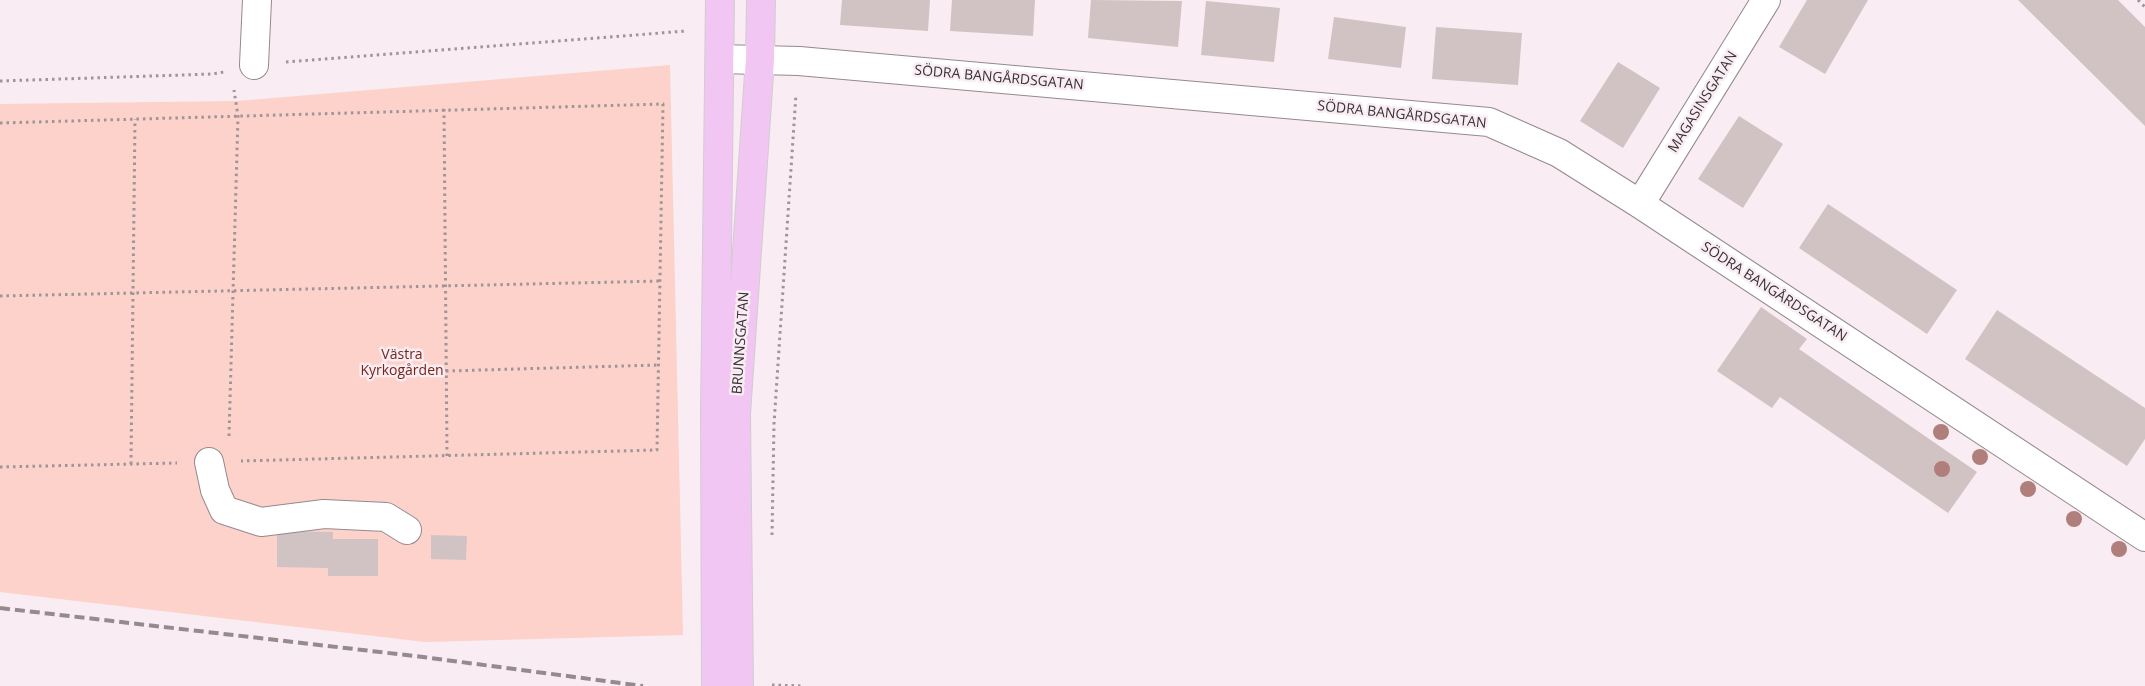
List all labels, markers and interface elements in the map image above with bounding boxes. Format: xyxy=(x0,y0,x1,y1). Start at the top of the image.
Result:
street label: MAGASINSGATAN xyxy=(1665,48,1741,156)
street label: SÖDRA BANGÅRDSGATAN xyxy=(914,62,1084,94)
street label: SÖDRA BANGÅRDSGATAN xyxy=(1317,98,1487,132)
street label: SÖDRA BANGÅRDSGATAN xyxy=(1698,239,1850,345)
street label: BRUNNSGATAN xyxy=(729,291,753,395)
park label: Västra Kyrkogården xyxy=(360,347,444,380)

